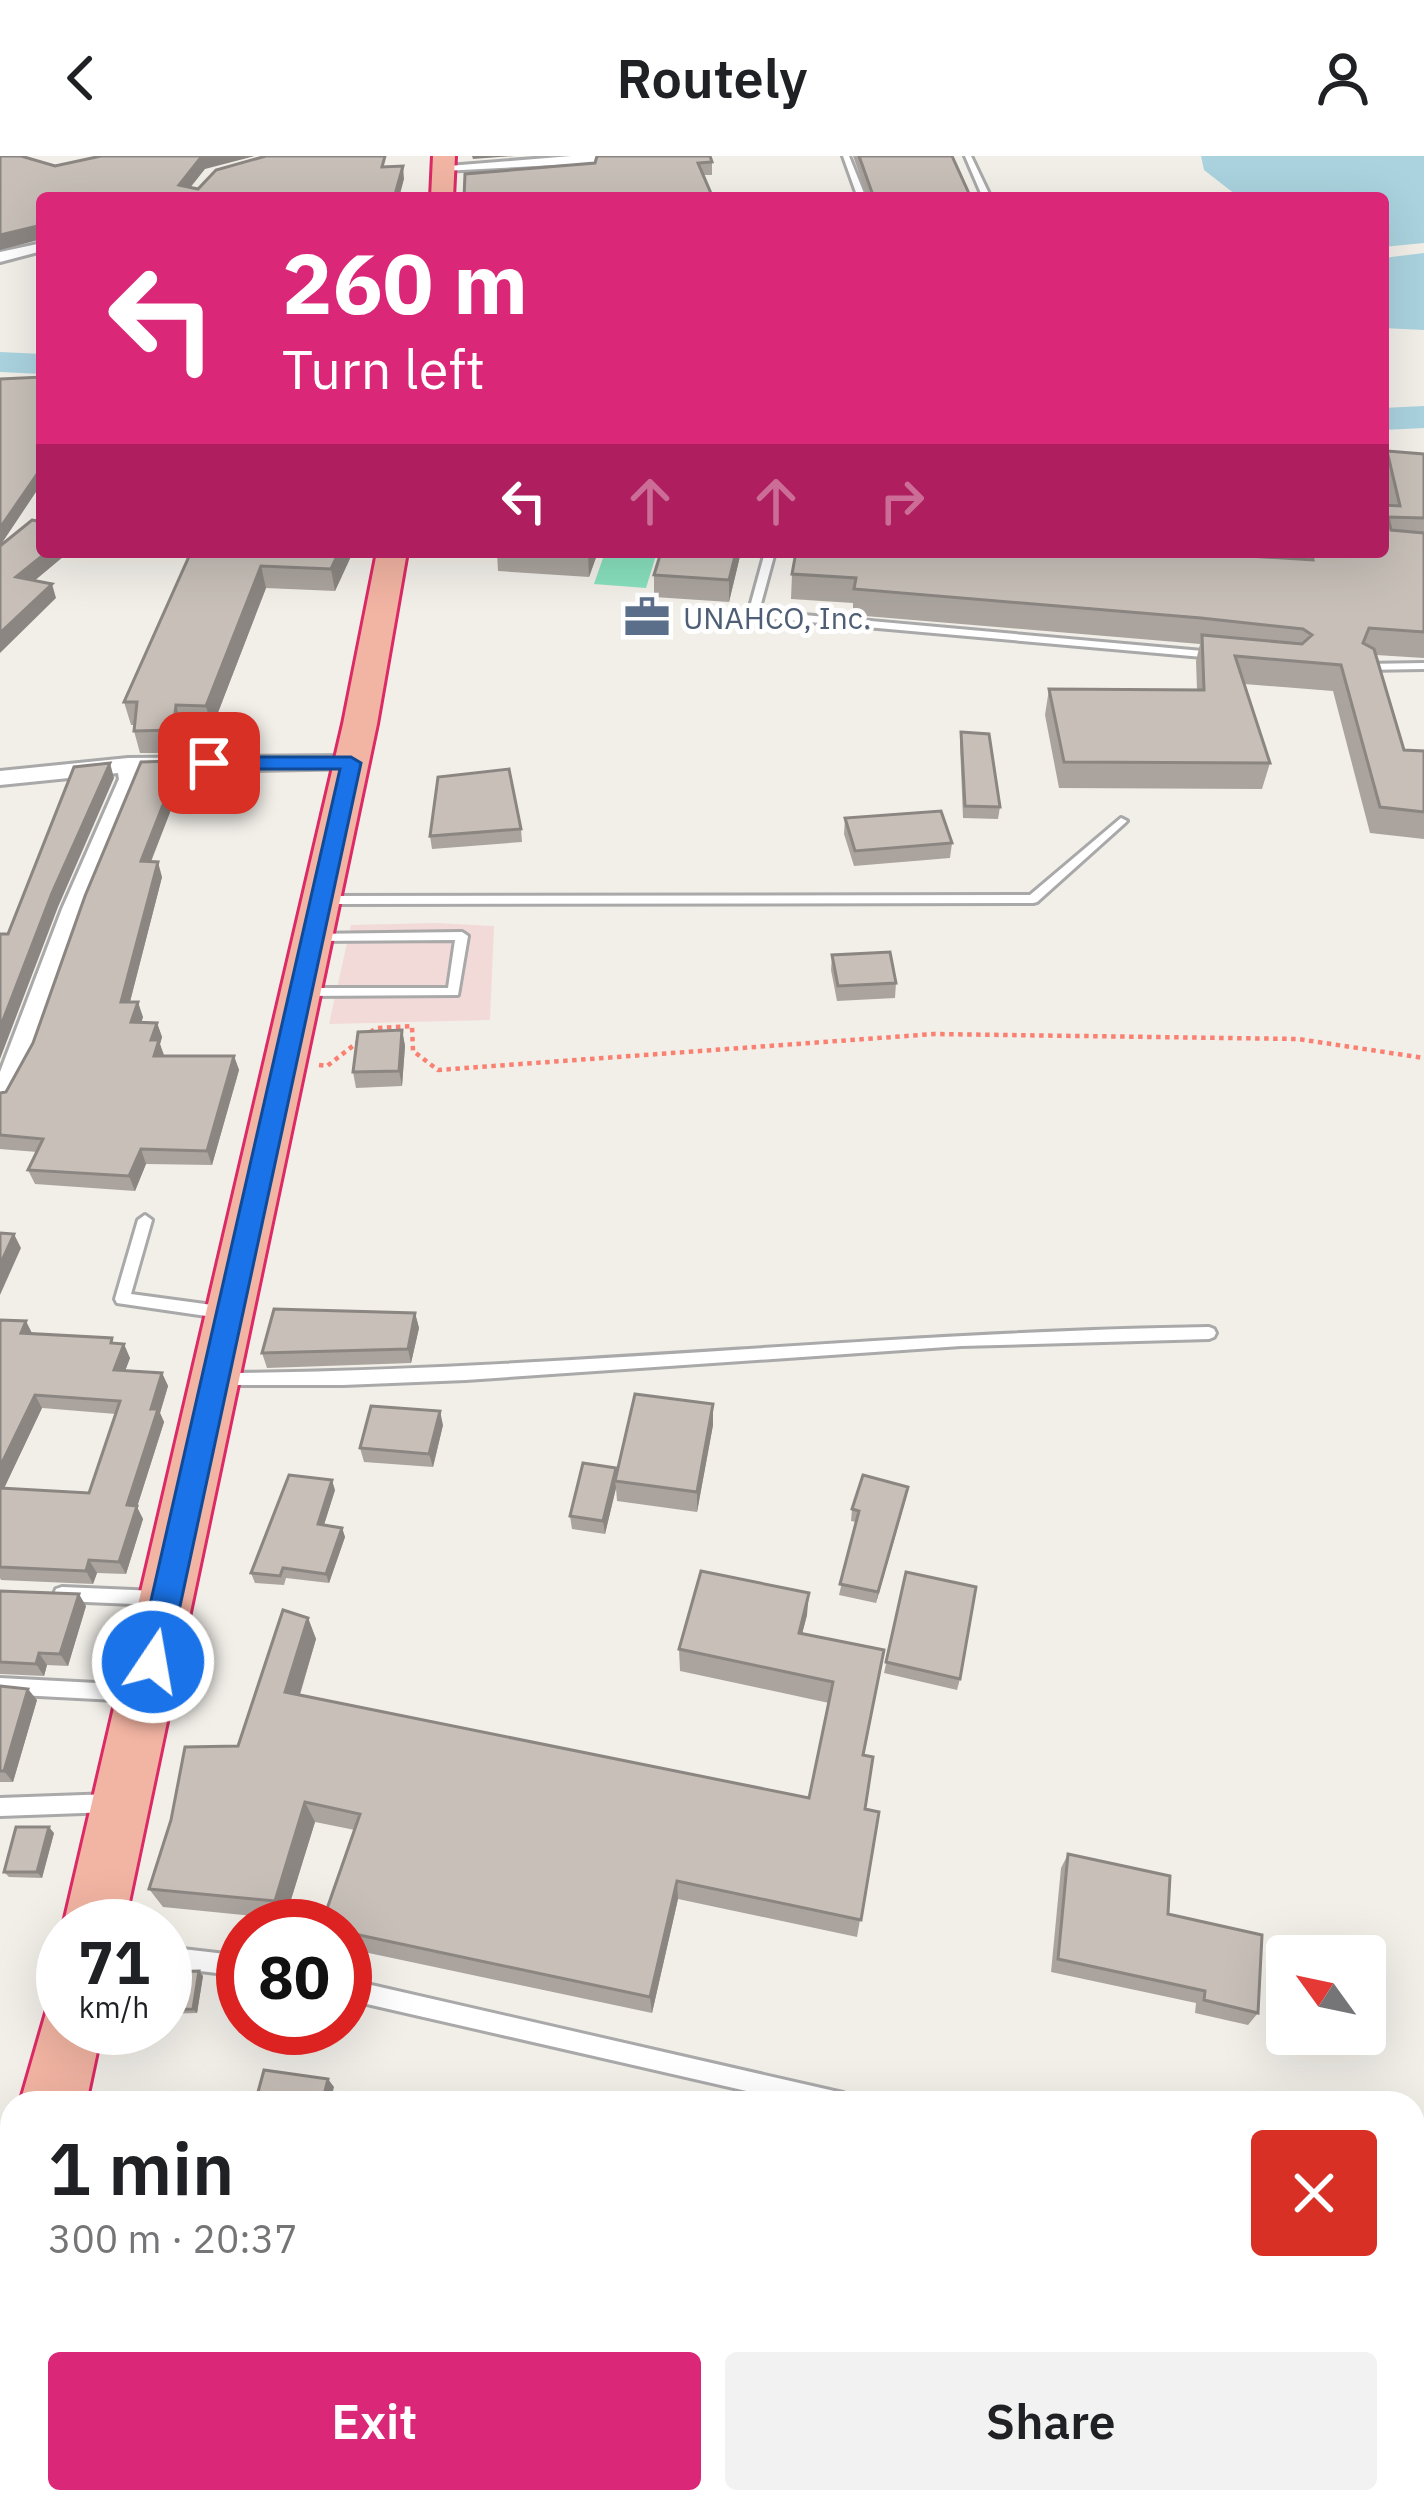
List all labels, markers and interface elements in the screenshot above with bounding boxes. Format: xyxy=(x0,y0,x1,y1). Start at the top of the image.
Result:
text: Routely xyxy=(616,43,808,113)
icon: back xyxy=(48,45,114,111)
icon: person xyxy=(1310,45,1376,111)
text: 260 m xyxy=(282,228,528,337)
icon: left xyxy=(84,240,240,396)
text: Turn left xyxy=(282,334,485,404)
icon: left xyxy=(491,468,557,534)
icon: ahead xyxy=(617,468,683,534)
icon: ahead xyxy=(743,468,809,534)
icon: right xyxy=(869,468,935,534)
office icon: UNAHCO, Inc. xyxy=(622,592,672,642)
place label: UNAHCO, Inc. xyxy=(683,598,871,637)
pin xyxy=(158,712,260,814)
icon: arrive xyxy=(176,730,242,796)
position arrow xyxy=(90,1599,216,1725)
speed limit sign: 80 xyxy=(216,1899,372,2055)
text: 71 xyxy=(78,1922,150,2001)
north arrow xyxy=(1266,1935,1386,2055)
map controls xyxy=(1266,1935,1386,2055)
text: km/h xyxy=(79,1987,149,2026)
text: 1 min xyxy=(48,2121,234,2215)
button: close xyxy=(1251,2130,1377,2256)
text: 300 m · 20:37 xyxy=(48,2213,298,2264)
button: Exit xyxy=(48,2352,701,2490)
button: Share xyxy=(725,2352,1377,2490)

